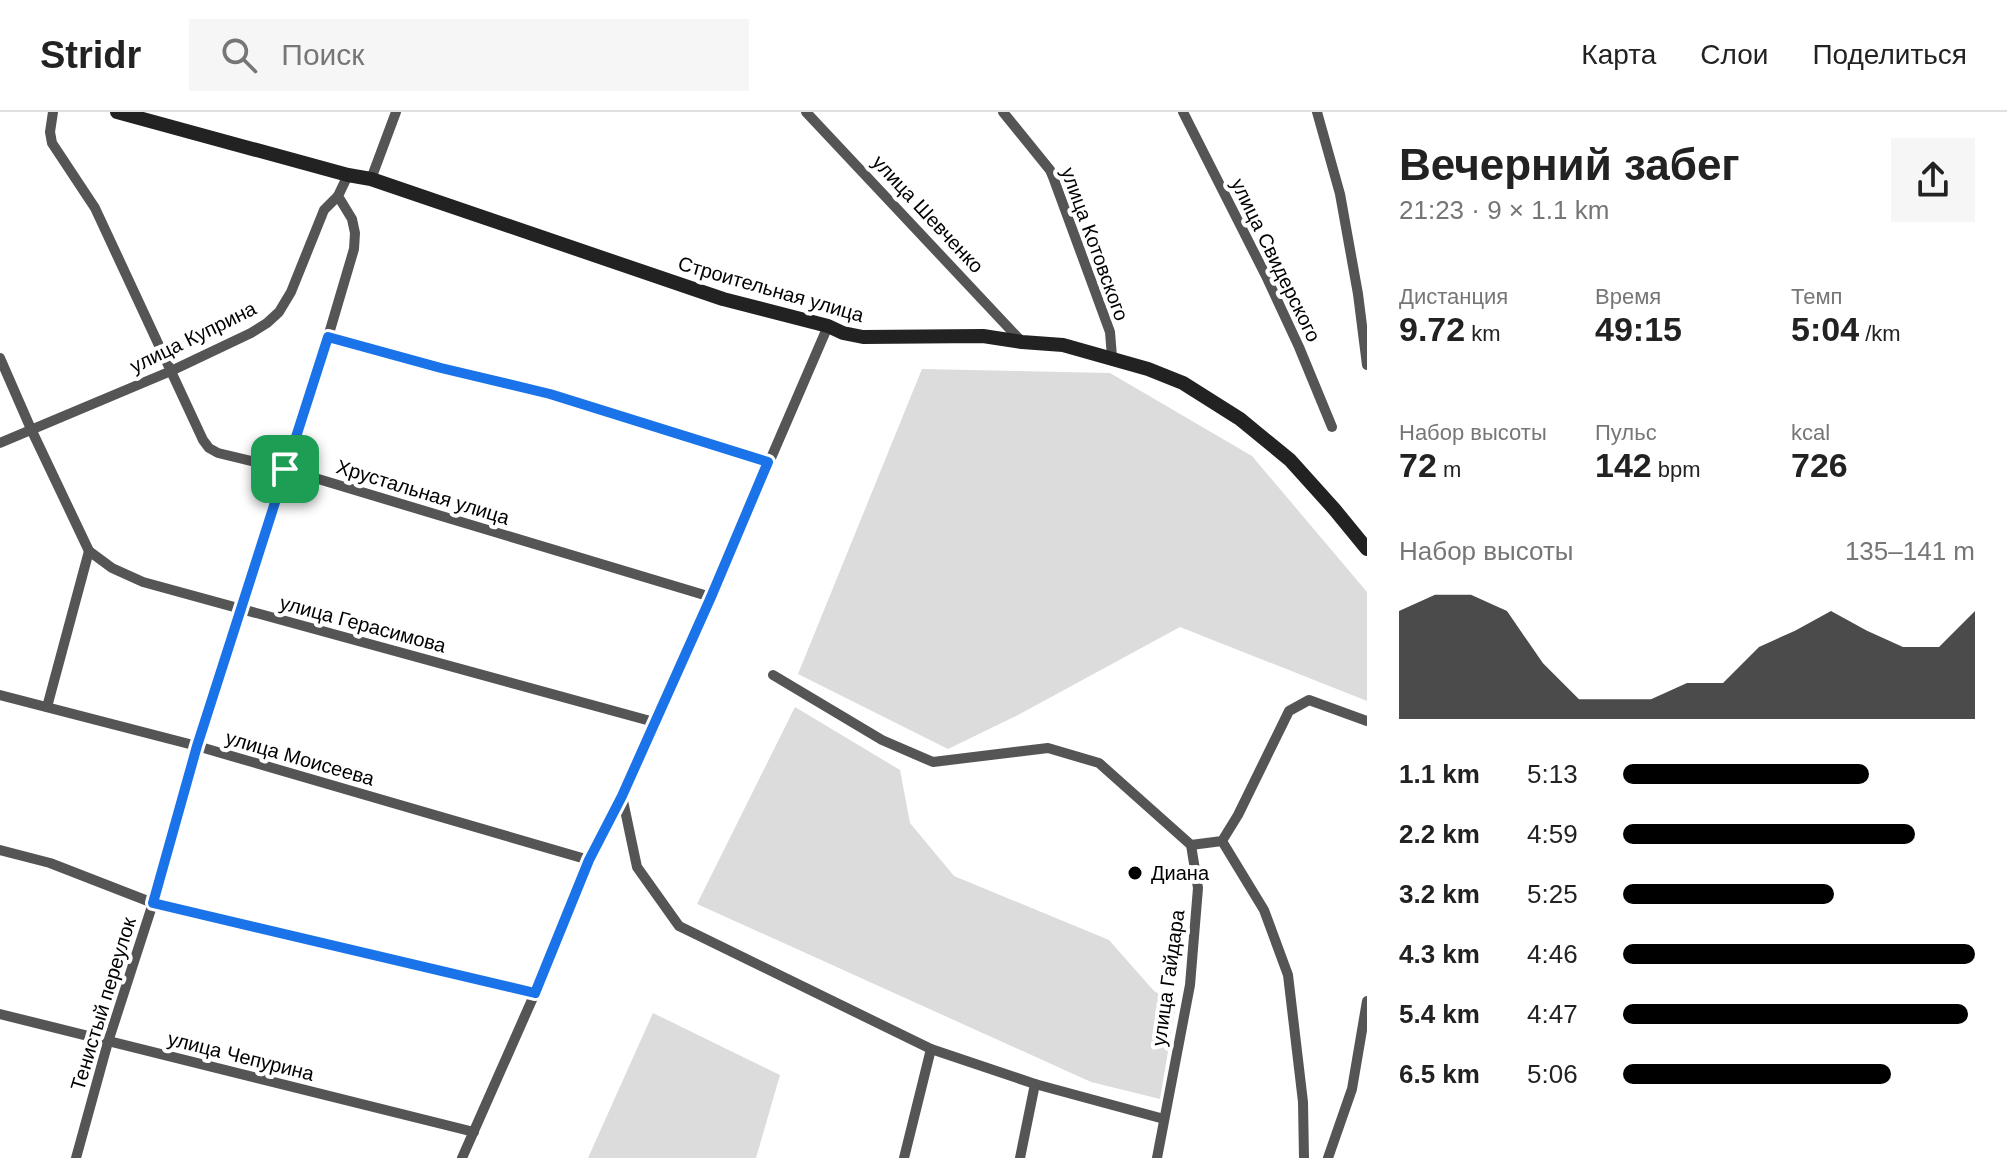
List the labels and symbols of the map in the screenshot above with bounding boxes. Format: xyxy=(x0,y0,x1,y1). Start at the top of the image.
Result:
street label: улица Шевченко xyxy=(868,151,988,277)
street label: улица Котовского xyxy=(1057,164,1133,324)
street label: улица Свидерского xyxy=(1227,175,1325,345)
street label: Строительная улица xyxy=(676,252,867,326)
street label: улица Куприна xyxy=(126,297,260,377)
pin xyxy=(251,435,319,503)
street label: Хрустальная улица xyxy=(334,455,513,529)
street label: улица Герасимова xyxy=(278,591,449,657)
street label: улица Моисеева xyxy=(223,726,378,790)
place label: Диана xyxy=(1151,862,1210,884)
marker: Диана xyxy=(1126,864,1144,882)
street label: улица Гайдара xyxy=(1148,907,1189,1048)
street label: Тенистый переулок xyxy=(66,914,140,1093)
street label: улица Чепурина xyxy=(166,1027,317,1085)

